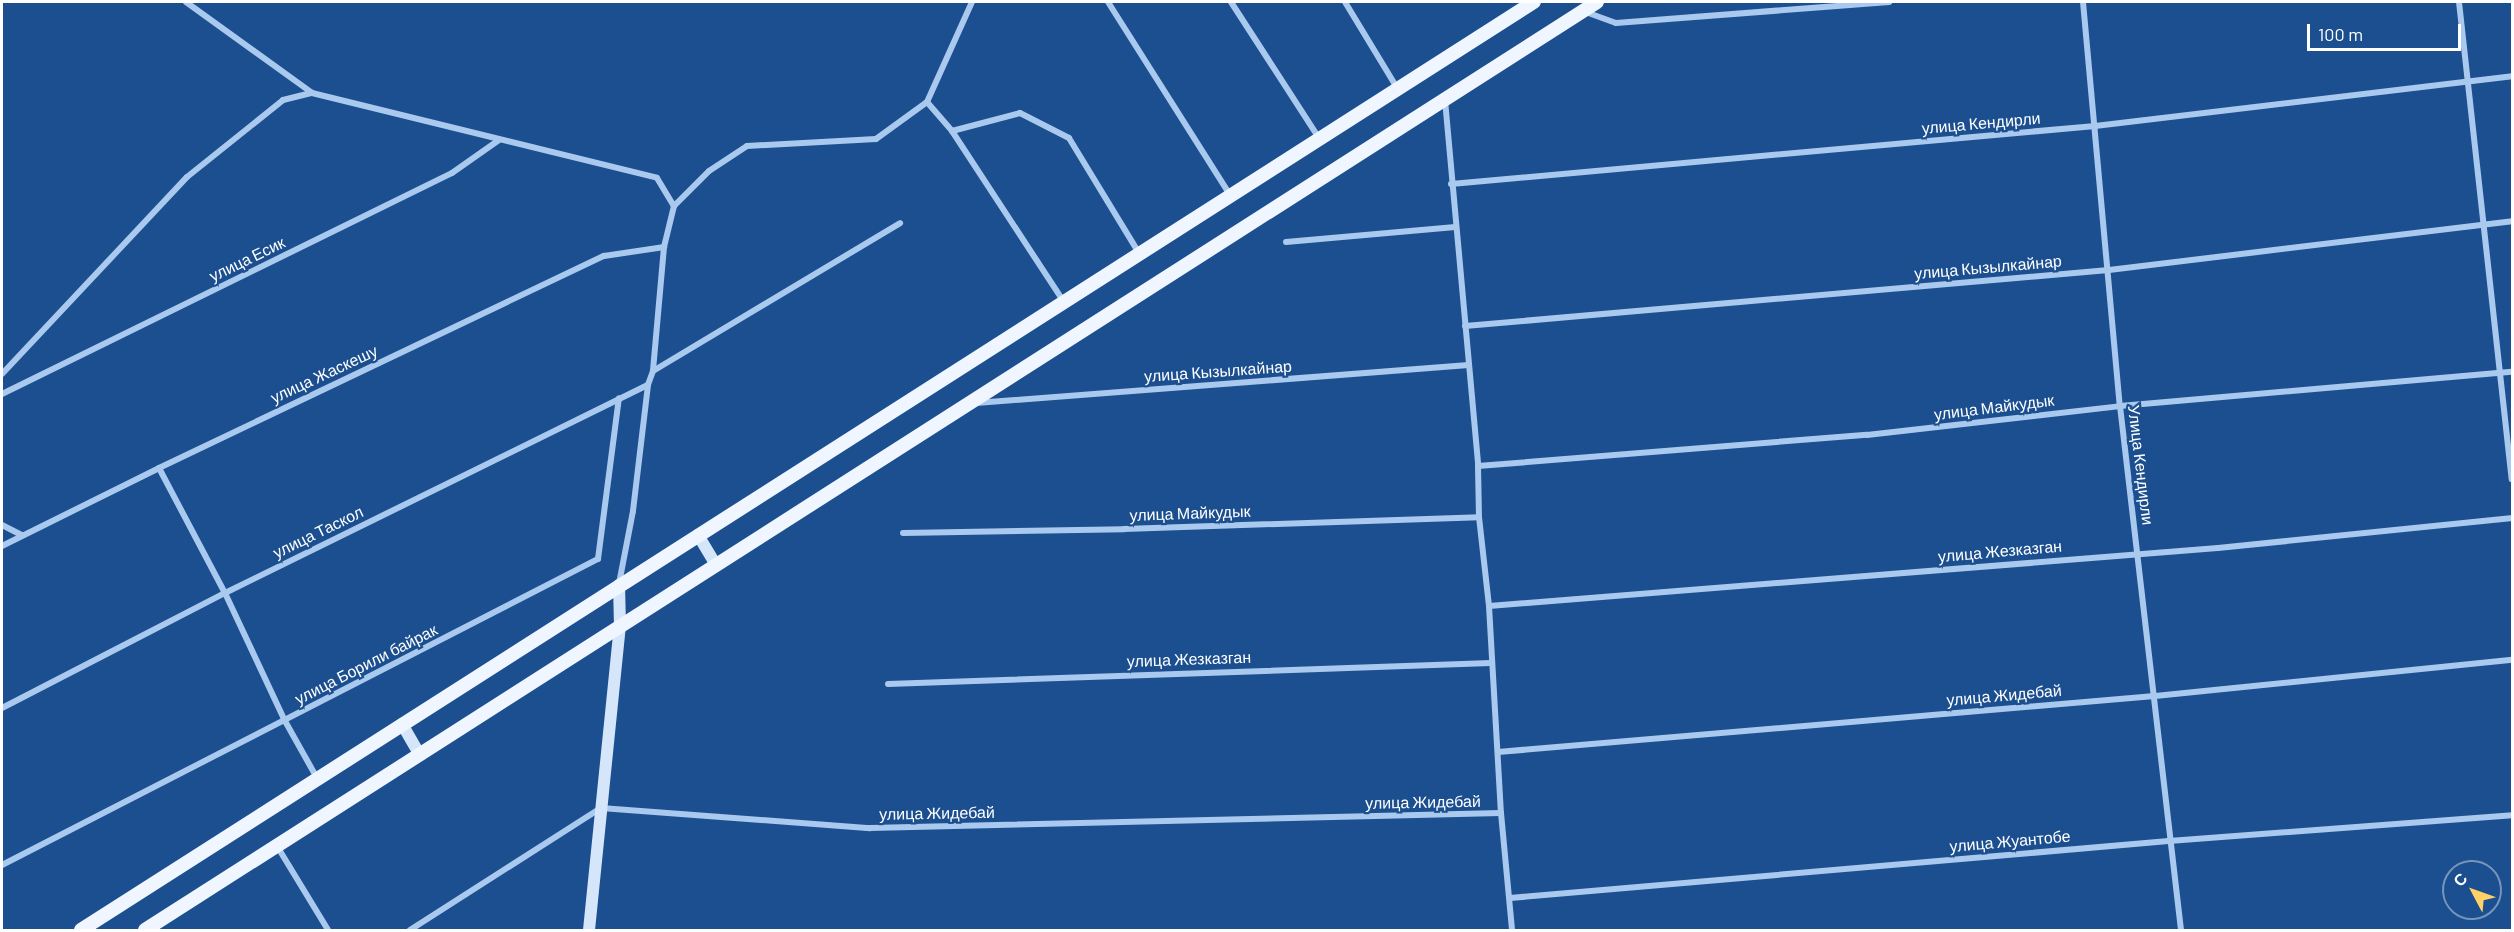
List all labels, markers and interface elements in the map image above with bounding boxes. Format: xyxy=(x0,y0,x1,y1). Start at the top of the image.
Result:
scale bar xyxy=(2310,12,2464,50)
text: 100 m xyxy=(2318,23,2363,45)
street label: улица Кендирли xyxy=(1921,108,2041,138)
street label: улица Есик xyxy=(206,232,288,286)
street label: улица Кызылкайнар xyxy=(1913,251,2063,283)
street label: улица Жаскешу xyxy=(267,341,381,407)
street label: улица Кызылкайнар xyxy=(1144,356,1292,386)
street label: улица Майкудык xyxy=(1933,390,2055,424)
street label: Улица Кендирли xyxy=(2124,404,2158,526)
street label: улица Майкудык xyxy=(1129,501,1251,525)
street label: улица Таскол xyxy=(270,502,366,562)
street label: улица Жезказган xyxy=(1937,536,2063,566)
street label: улица Борили байрак xyxy=(292,620,440,708)
street label: улица Жезказган xyxy=(1127,647,1251,671)
street label: улица Жидебай xyxy=(1946,680,2062,710)
street label: улица Жидебай xyxy=(1365,791,1481,813)
street label: улица Жидебай xyxy=(879,802,995,824)
street label: улица Жуантобе xyxy=(1949,826,2071,856)
north arrow xyxy=(2442,860,2502,920)
text: С xyxy=(2449,869,2471,890)

